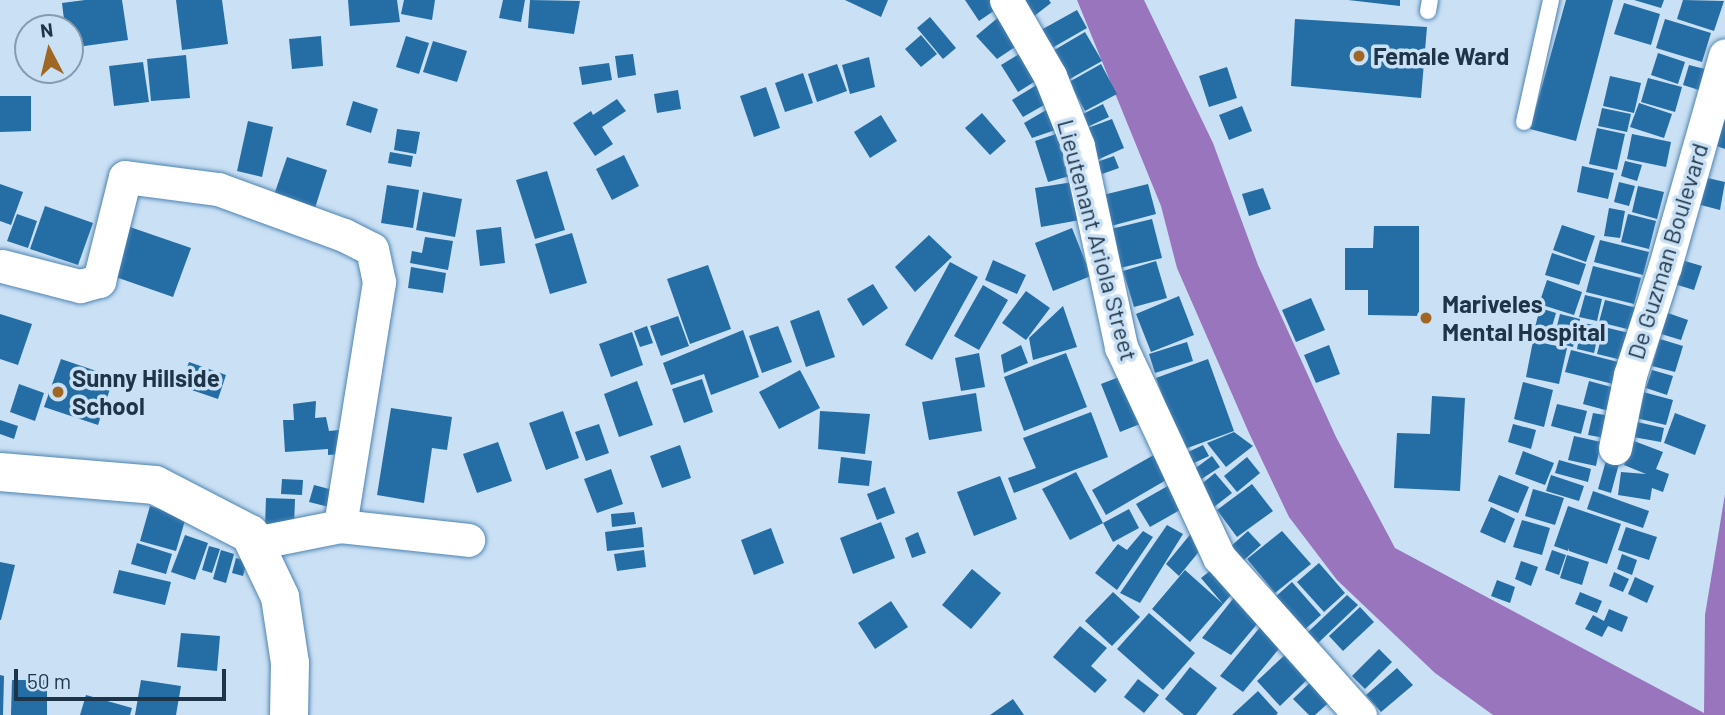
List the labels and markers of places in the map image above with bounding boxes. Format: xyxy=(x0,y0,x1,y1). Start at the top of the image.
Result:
place label: Female Ward xyxy=(1373,42,1509,70)
marker: Female Ward xyxy=(1351,48,1367,64)
place label: Mariveles Mental Hospital xyxy=(1442,290,1606,346)
marker: Mariveles Mental Hospital xyxy=(1416,308,1436,328)
place label: Sunny Hillside School xyxy=(72,364,220,420)
marker: Sunny Hillside School xyxy=(50,384,66,400)

